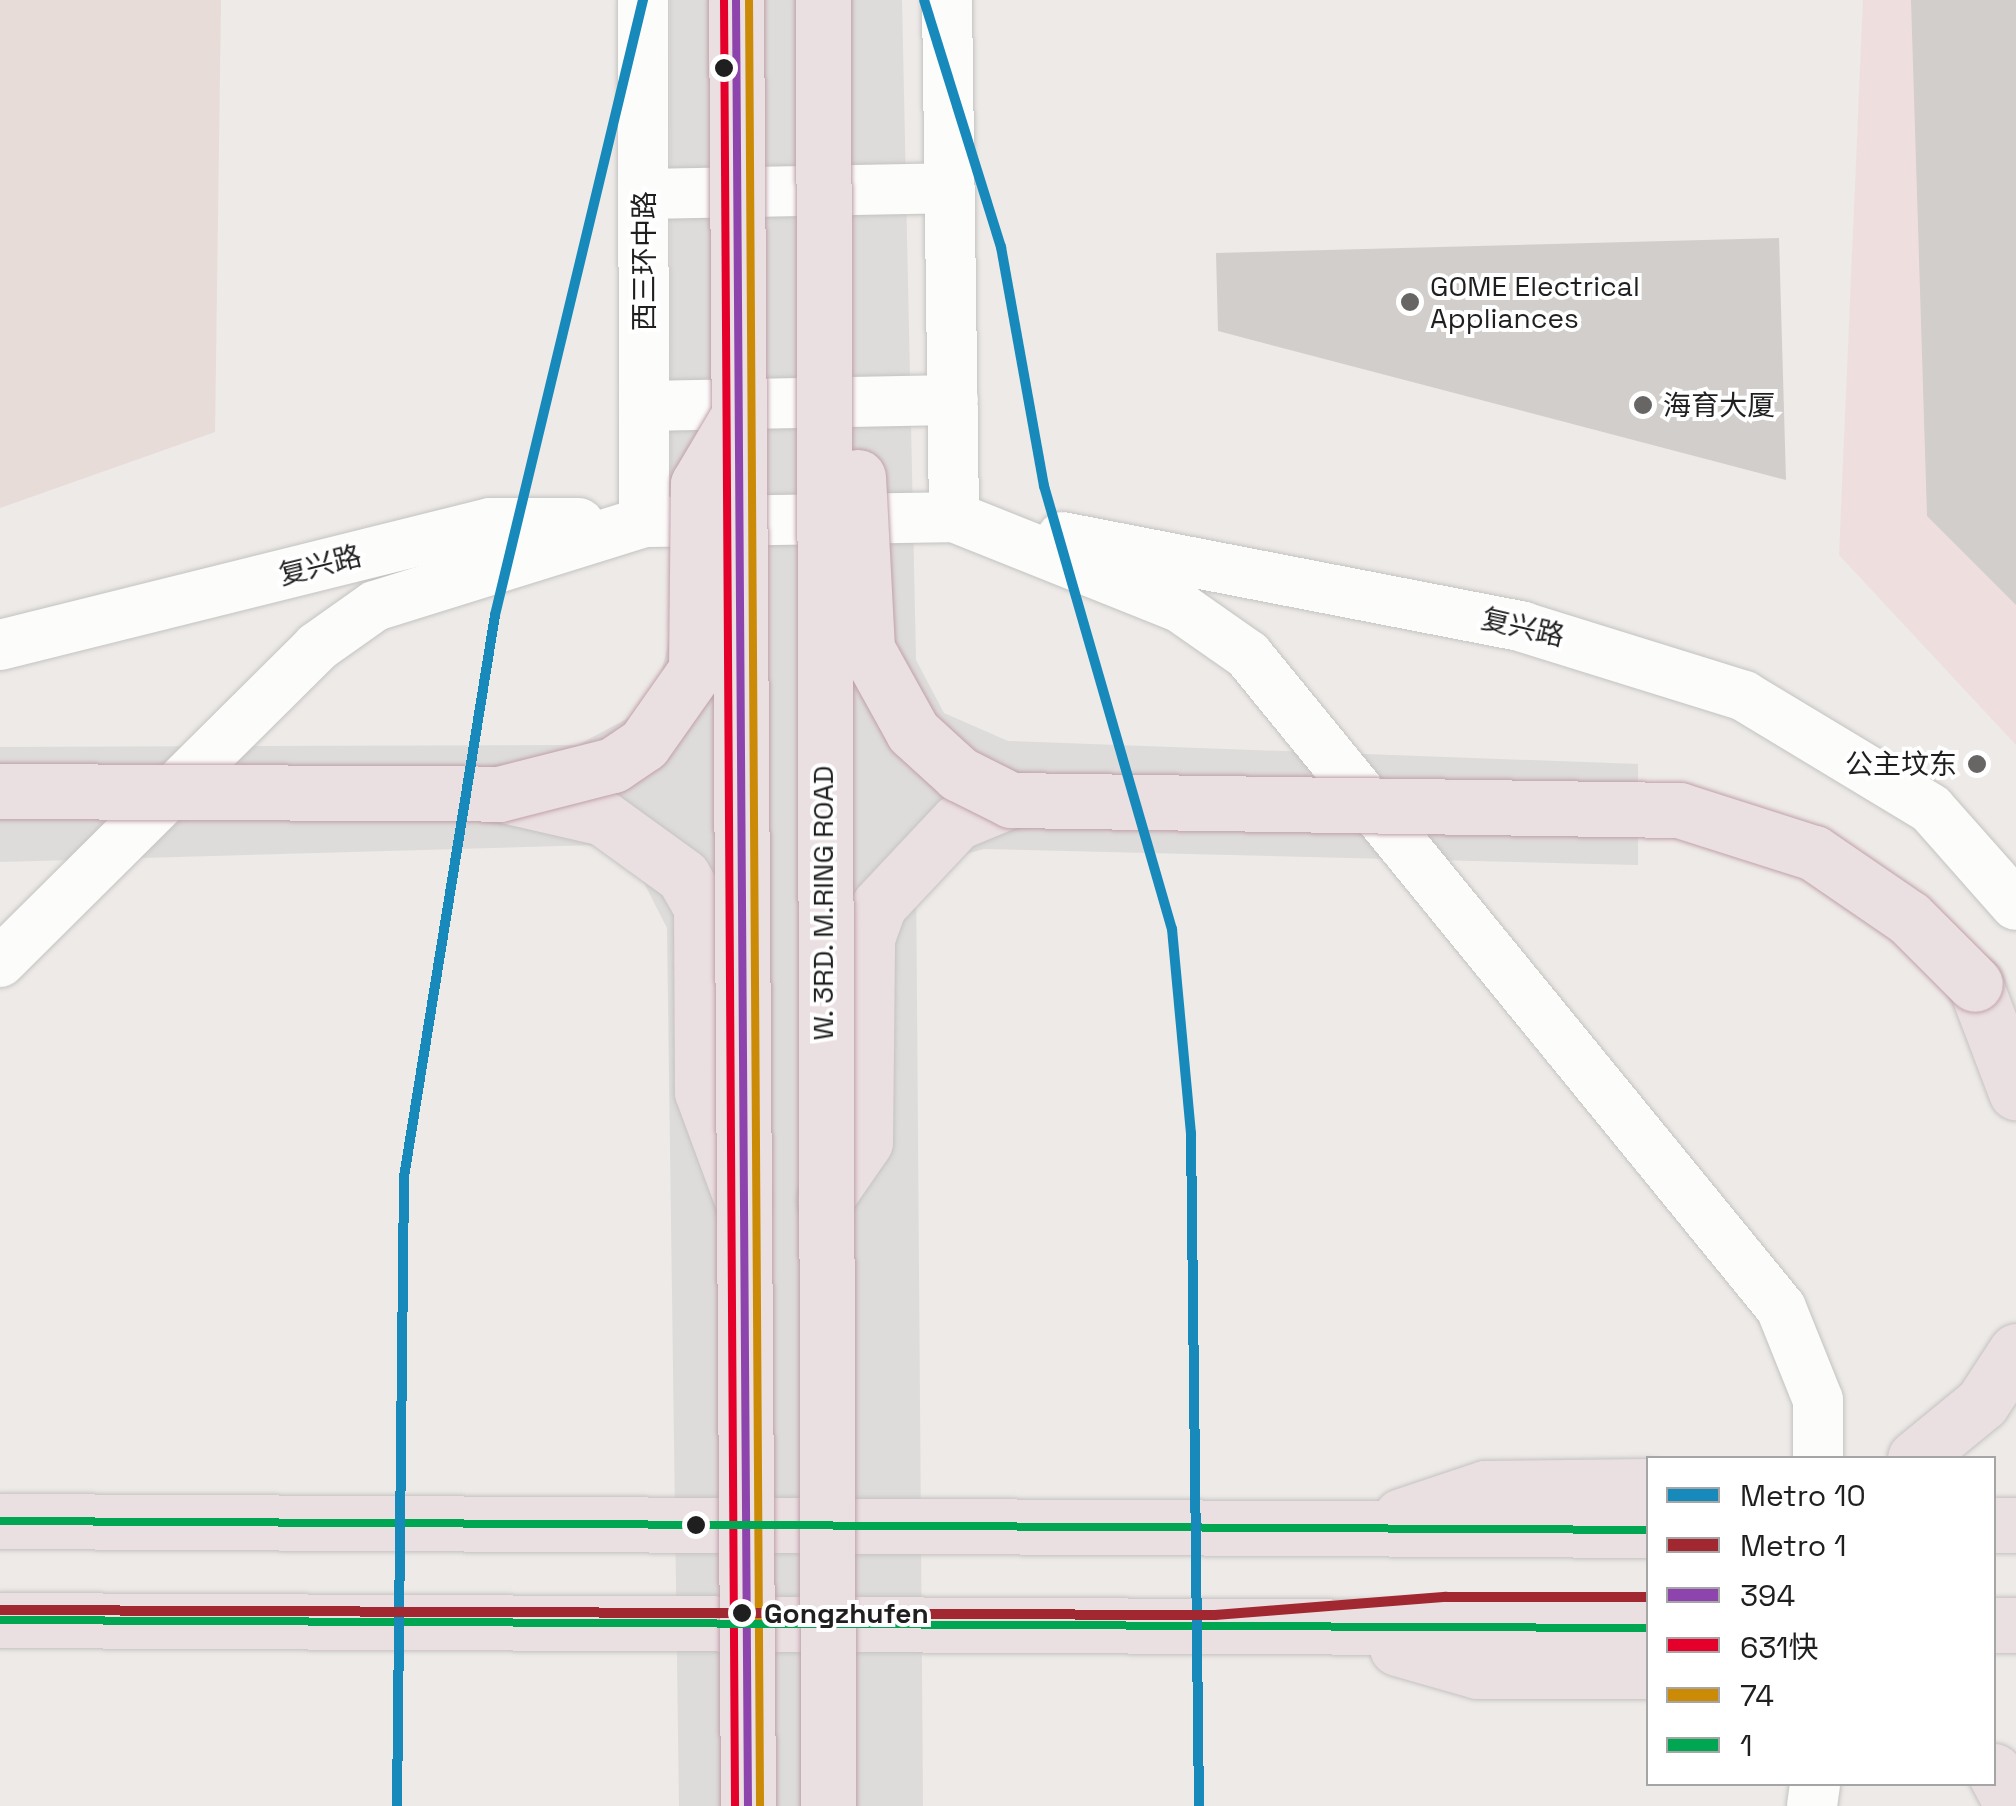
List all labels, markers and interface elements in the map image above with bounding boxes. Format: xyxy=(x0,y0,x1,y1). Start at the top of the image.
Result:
unlabelled marker xyxy=(714,58,734,78)
street label: 西三环中路 xyxy=(627,191,661,331)
place label: GOME Electrical Appliances xyxy=(1430,269,1640,335)
marker: GOME Electrical Appliances xyxy=(1399,291,1421,313)
place label: 海育大厦 xyxy=(1663,388,1775,422)
marker: 海育大厦 xyxy=(1632,394,1654,416)
street label: 复兴路 xyxy=(275,539,365,591)
street label: 复兴路 xyxy=(1478,601,1568,653)
place label: 公主坟东 xyxy=(1845,747,1957,781)
marker: 公主坟东 xyxy=(1966,753,1988,775)
street label: W. 3RD. M.RING ROAD xyxy=(806,765,840,1041)
legend xyxy=(1646,1456,1996,1786)
text: Metro 10 xyxy=(1740,1476,1866,1515)
unlabelled marker xyxy=(686,1515,706,1535)
text: Metro 1 xyxy=(1740,1526,1846,1565)
text: 394 xyxy=(1740,1576,1795,1615)
place label: Gongzhufen xyxy=(764,1596,929,1630)
marker: Gongzhufen xyxy=(729,1600,755,1626)
text: 631快 xyxy=(1740,1628,1819,1667)
text: 74 xyxy=(1740,1676,1774,1715)
text: 1 xyxy=(1740,1726,1753,1765)

